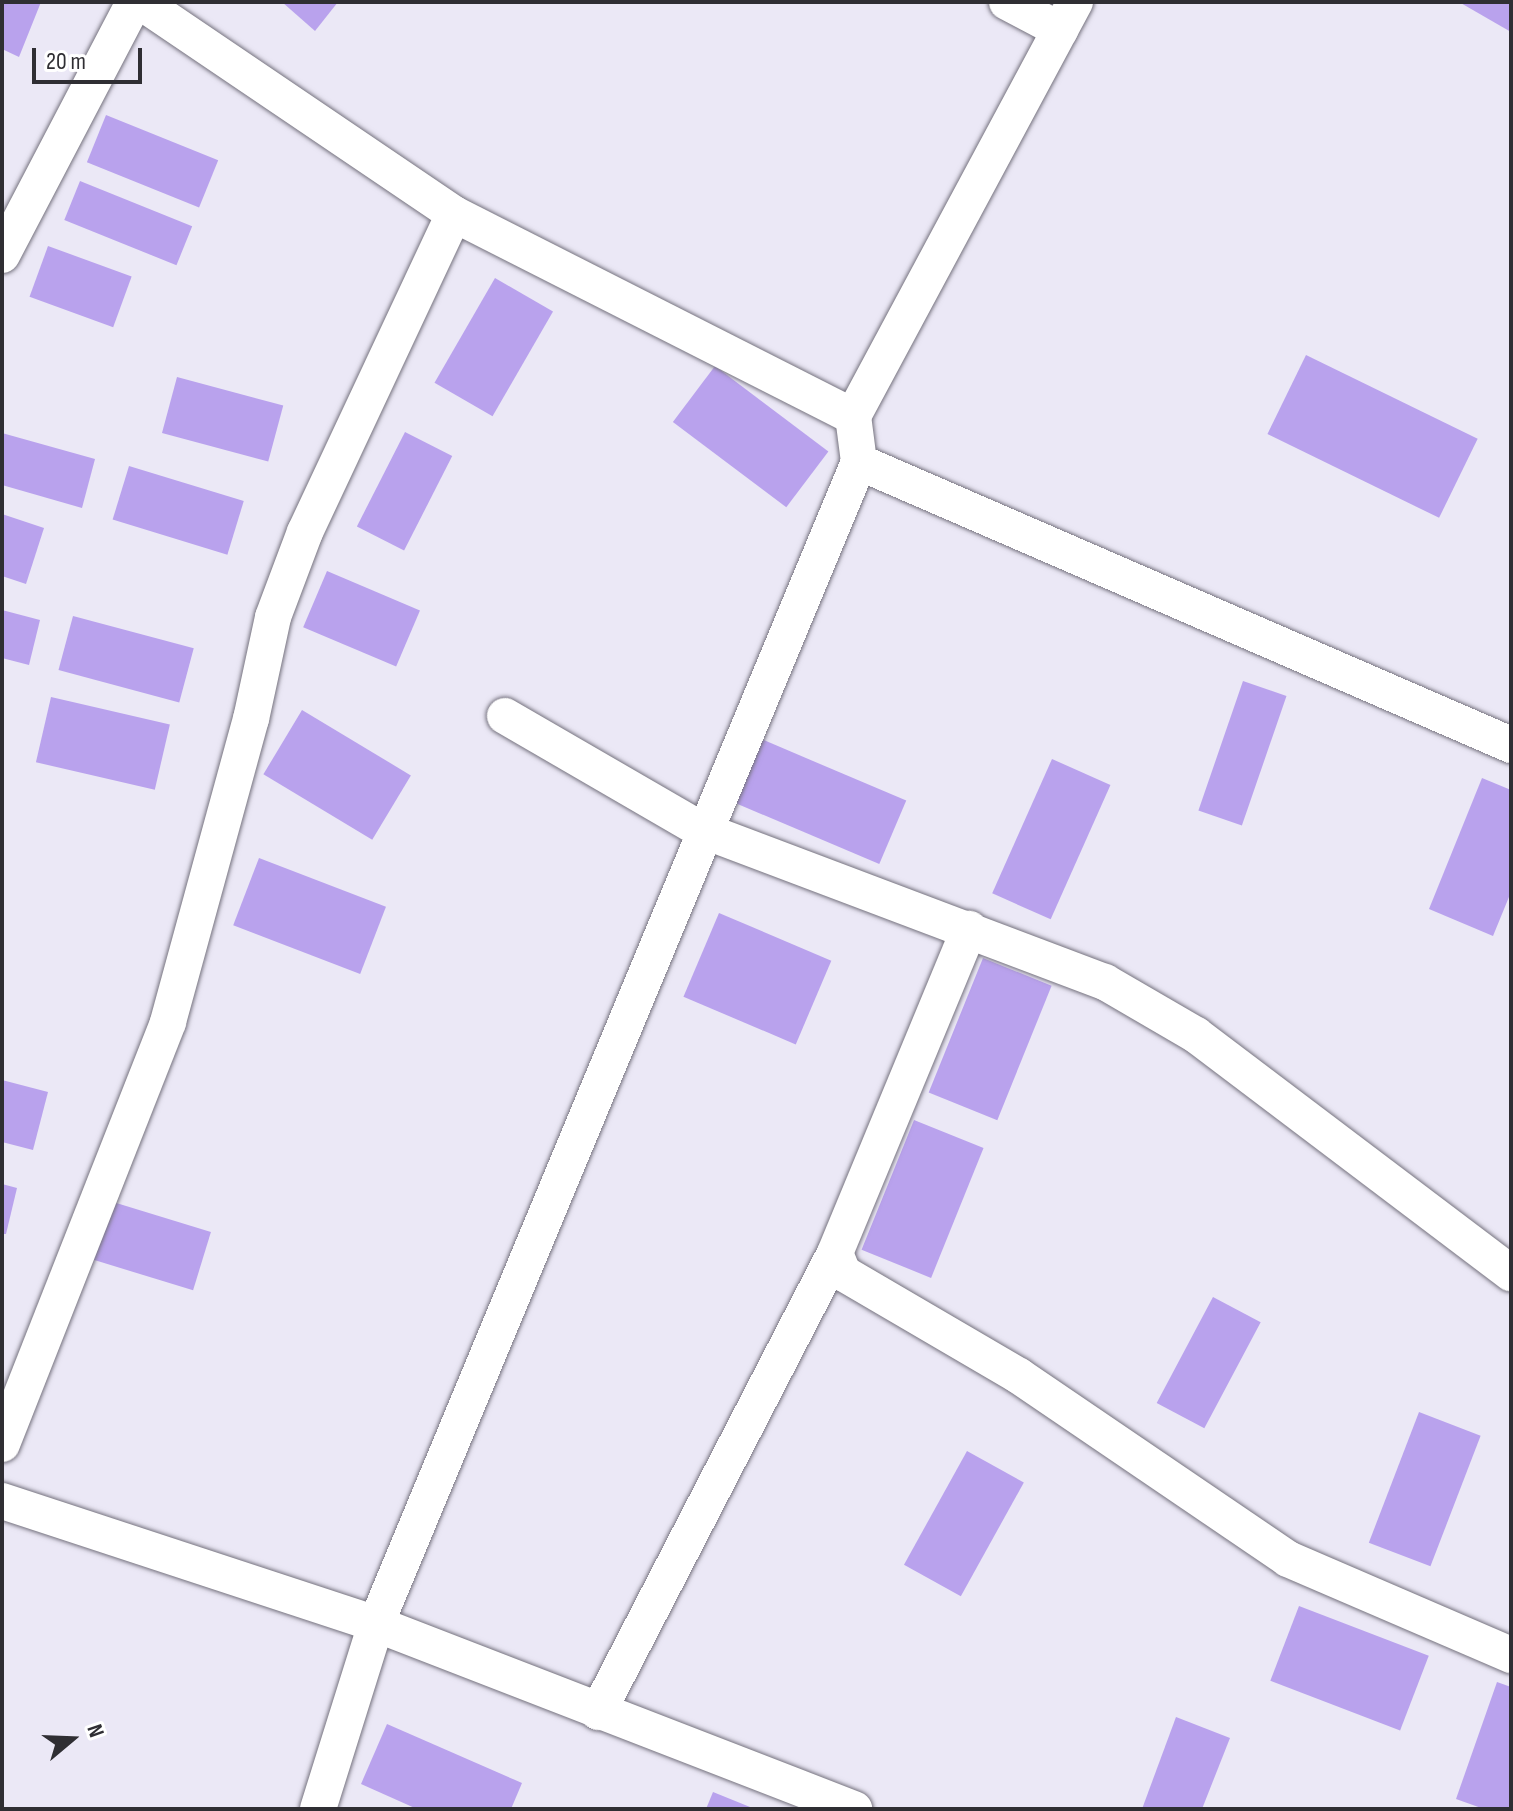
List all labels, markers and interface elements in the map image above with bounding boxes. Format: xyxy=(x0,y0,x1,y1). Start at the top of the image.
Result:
scale bar xyxy=(36,32,146,82)
text: 20 m xyxy=(46,47,86,76)
north arrow xyxy=(32,1699,112,1779)
text: N xyxy=(80,1721,110,1741)

